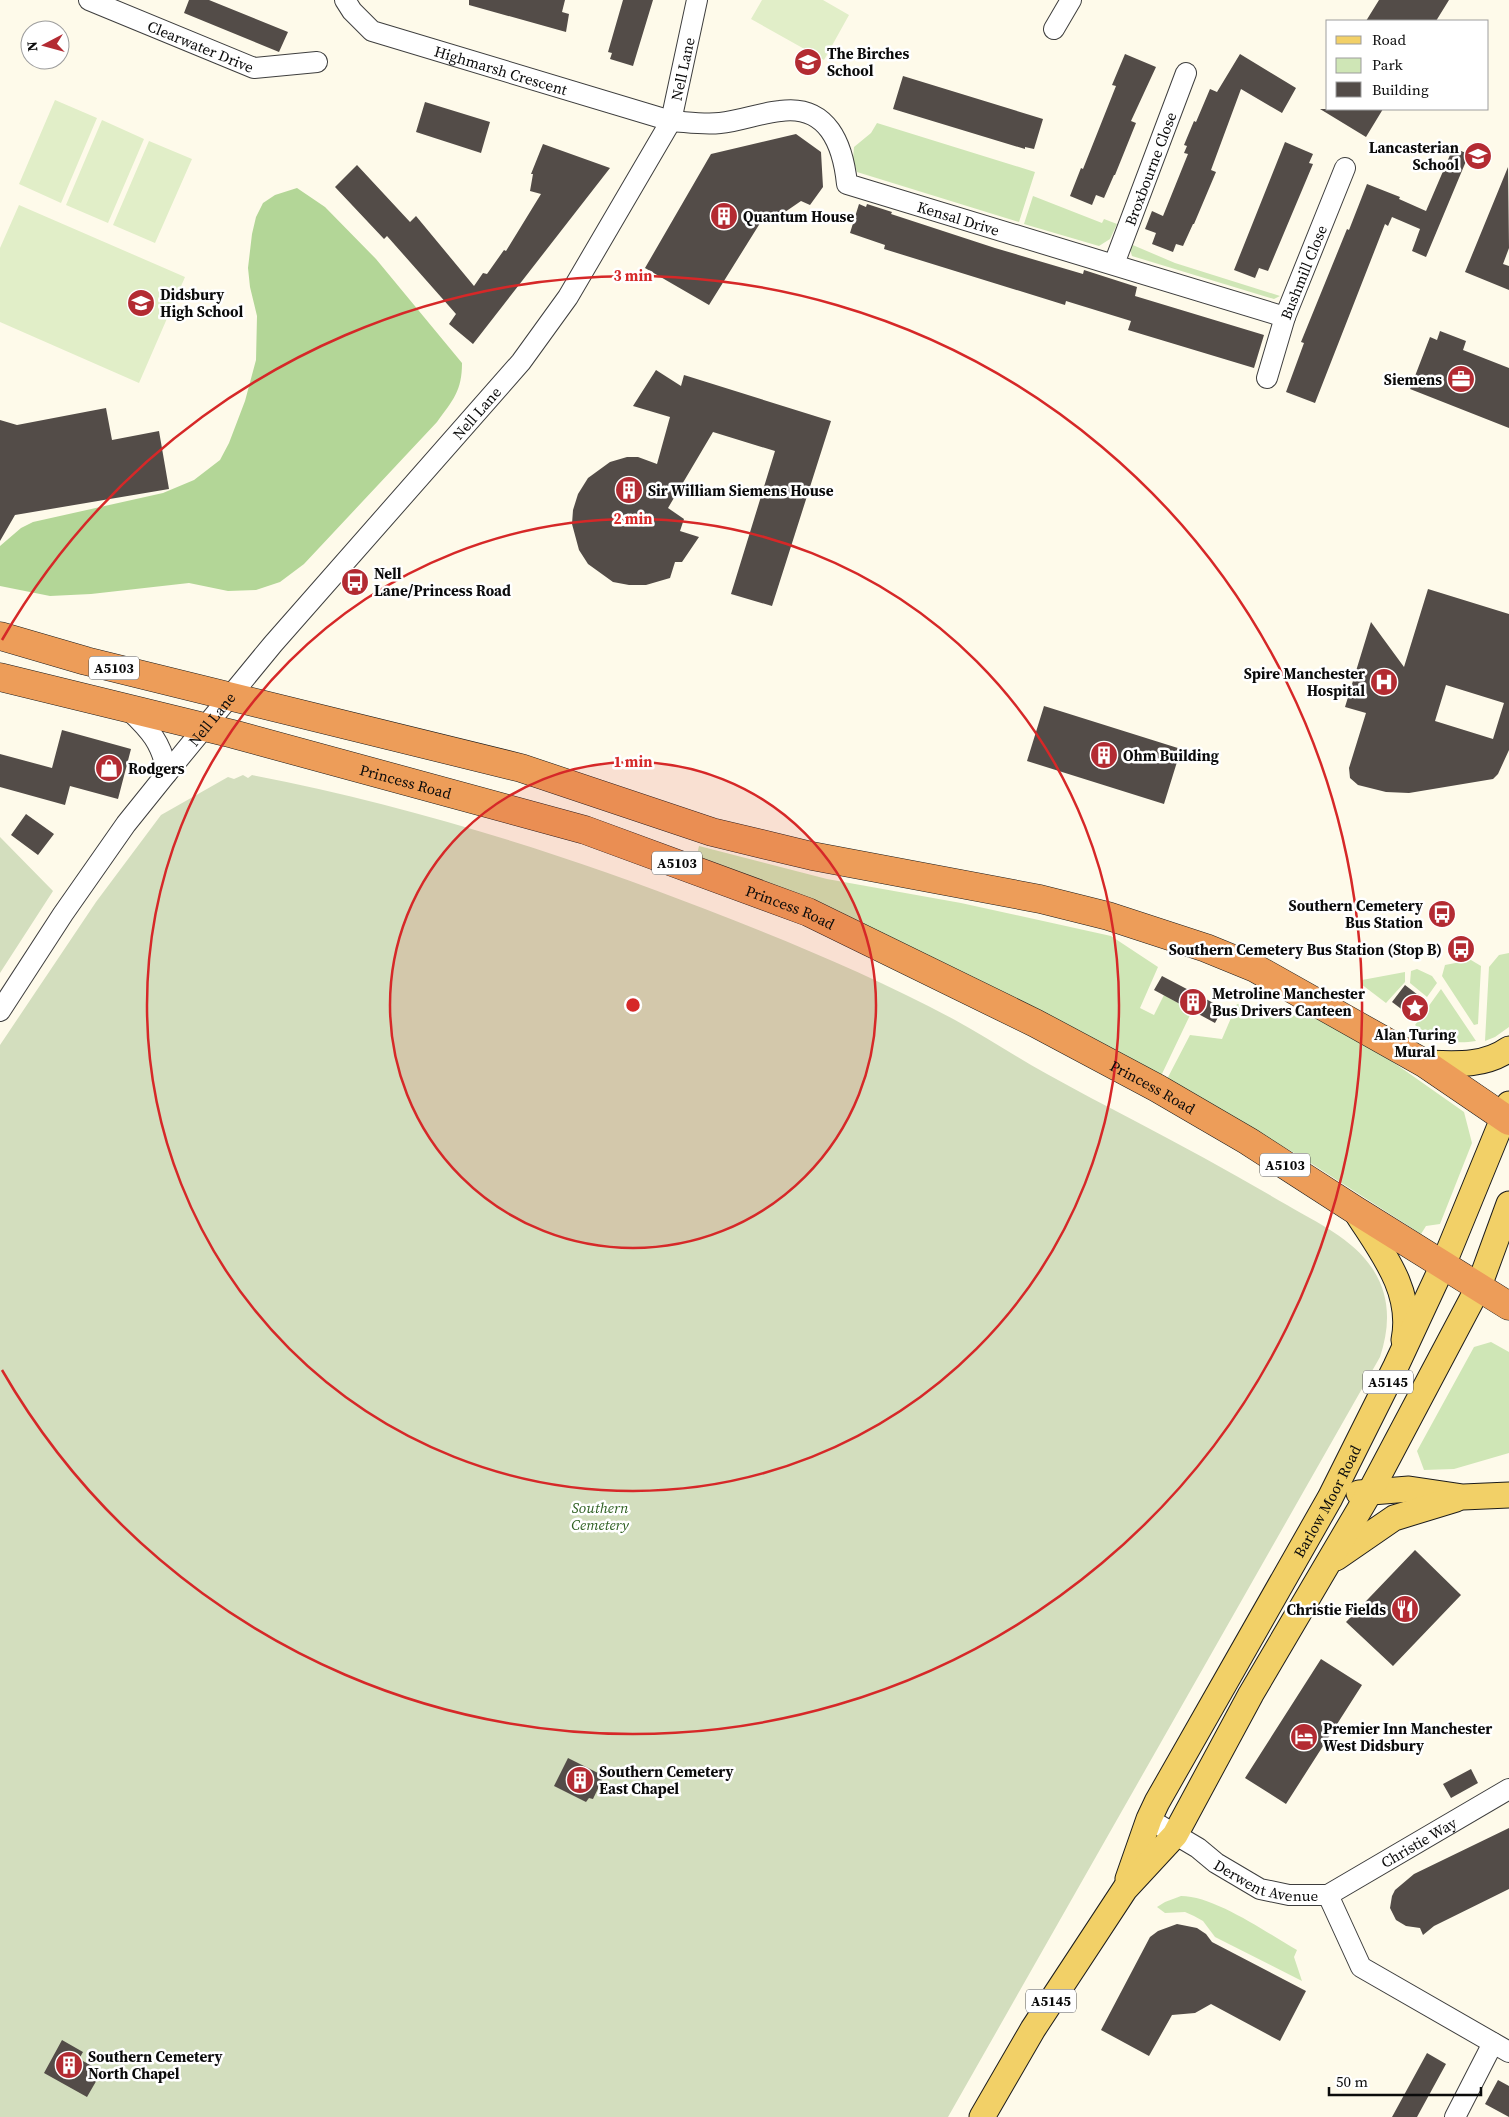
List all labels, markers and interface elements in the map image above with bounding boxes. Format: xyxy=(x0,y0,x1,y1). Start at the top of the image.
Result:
street label: Clearwater Drive xyxy=(145,15,257,77)
north arrow xyxy=(20,20,70,70)
legend xyxy=(1326,20,1489,110)
text: Road xyxy=(1372,29,1406,50)
street label: Nell Lane xyxy=(665,35,699,102)
text: N xyxy=(22,40,43,52)
street label: Highmarsh Crescent xyxy=(432,40,570,100)
place label: The Birches School xyxy=(827,43,909,81)
school or university icon: The Birches School xyxy=(793,47,823,77)
text: Park xyxy=(1372,54,1404,75)
text: Building xyxy=(1372,79,1429,100)
street label: Broxbourne Close xyxy=(1119,108,1181,228)
place label: Lancasterian School xyxy=(1369,137,1459,175)
school or university icon: Lancasterian School xyxy=(1463,141,1493,171)
street label: Kensal Drive xyxy=(915,195,1002,240)
building icon: Quantum House xyxy=(709,201,739,231)
place label: Quantum House xyxy=(743,206,854,227)
street label: Bushmill Close xyxy=(1275,221,1332,322)
text: 3 min xyxy=(614,265,652,286)
place label: Didsbury High School xyxy=(160,284,243,322)
school or university icon: Didsbury High School xyxy=(126,288,156,318)
office icon: Siemens xyxy=(1446,364,1476,394)
place label: Siemens xyxy=(1384,369,1442,390)
street label: Nell Lane xyxy=(447,381,506,444)
building icon: Sir William Siemens House xyxy=(614,475,644,505)
place label: Sir William Siemens House xyxy=(648,480,834,501)
text: 2 min xyxy=(614,508,652,529)
place label: Nell Lane/Princess Road xyxy=(374,563,511,601)
bus stop icon: Nell Lane/Princess Road xyxy=(340,567,370,597)
road number: A5103 xyxy=(89,656,139,680)
place label: Spire Manchester Hospital xyxy=(1244,663,1365,701)
hospital icon: Spire Manchester Hospital xyxy=(1369,667,1399,697)
street label: Nell Lane xyxy=(183,687,240,750)
building icon: Ohm Building xyxy=(1089,740,1119,770)
place label: Ohm Building xyxy=(1123,745,1219,766)
text: 1 min xyxy=(614,751,652,772)
shop icon: Rodgers xyxy=(94,753,124,783)
place label: Rodgers xyxy=(128,758,185,779)
street label: Princess Road xyxy=(358,759,454,804)
road number: A5103 xyxy=(652,851,702,874)
street label: Princess Road xyxy=(743,880,839,934)
place label: Southern Cemetery Bus Station xyxy=(1289,895,1423,933)
bus stop icon: Southern Cemetery Bus Station xyxy=(1427,899,1457,929)
bus stop icon: Southern Cemetery Bus Station (Stop B) xyxy=(1446,934,1476,964)
place label: Southern Cemetery Bus Station (Stop B) xyxy=(1169,939,1442,960)
place label: Metroline Manchester Bus Drivers Canteen xyxy=(1212,983,1365,1021)
building icon: Metroline Manchester Bus Drivers Canteen xyxy=(1178,987,1208,1017)
place icon: Alan Turing Mural xyxy=(1400,993,1430,1023)
centre of rings xyxy=(624,996,642,1014)
place label: Alan Turing Mural xyxy=(1374,1024,1456,1062)
street label: Princess Road xyxy=(1107,1055,1200,1119)
road number: A5103 xyxy=(1260,1154,1310,1176)
road number: A5145 xyxy=(1363,1370,1413,1394)
street label: Barlow Moor Road xyxy=(1288,1441,1366,1561)
park label: Southern Cemetery xyxy=(571,1497,630,1535)
restaurant icon: Christie Fields xyxy=(1390,1594,1420,1624)
place label: Christie Fields xyxy=(1287,1599,1386,1620)
place label: Premier Inn Manchester West Didsbury xyxy=(1323,1718,1492,1756)
hotel icon: Premier Inn Manchester West Didsbury xyxy=(1289,1722,1319,1752)
place label: Southern Cemetery East Chapel xyxy=(599,1761,733,1799)
building icon: Southern Cemetery East Chapel xyxy=(565,1765,595,1795)
street label: Christie Way xyxy=(1377,1811,1461,1872)
street label: Derwent Avenue xyxy=(1210,1854,1318,1906)
road number: A5145 xyxy=(1026,1990,1076,2012)
place label: Southern Cemetery North Chapel xyxy=(88,2046,222,2084)
building icon: Southern Cemetery North Chapel xyxy=(54,2050,84,2080)
scale bar xyxy=(1329,2064,1482,2096)
text: 50 m xyxy=(1336,2071,1368,2092)

